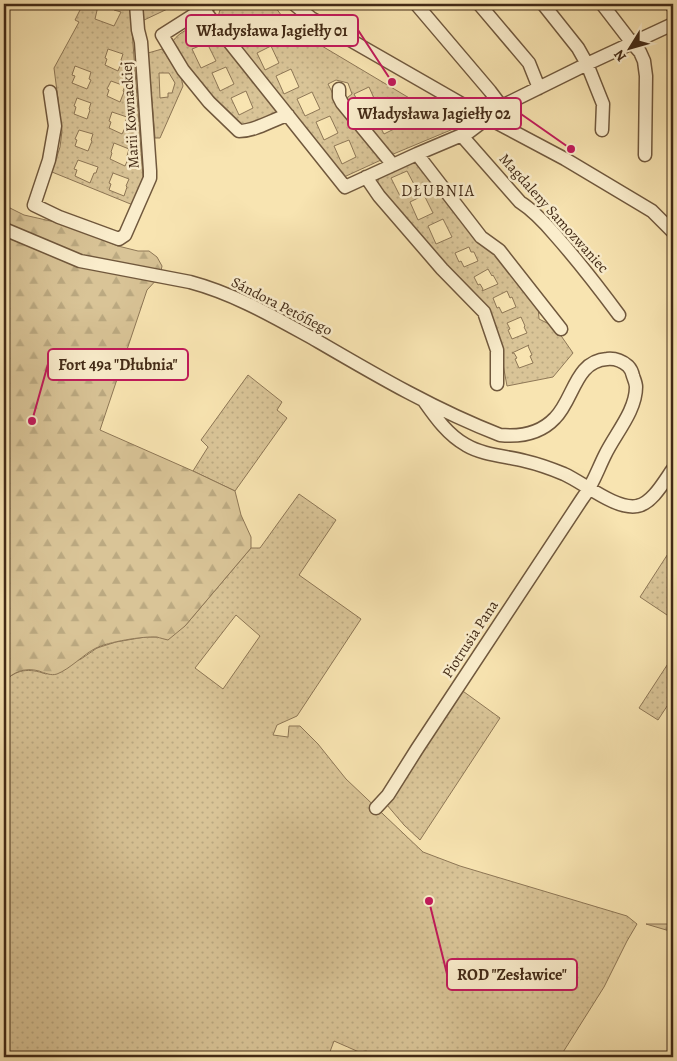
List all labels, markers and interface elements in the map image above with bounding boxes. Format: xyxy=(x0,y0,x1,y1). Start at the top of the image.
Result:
callout: Władysława Jagiełły 01 xyxy=(186,15,358,46)
text: Władysława Jagiełły 01 xyxy=(195,20,348,42)
north arrow xyxy=(604,22,654,72)
text: N xyxy=(609,46,631,65)
street label: Marii Kownackiej xyxy=(116,61,144,169)
callout: Władysława Jagiełły 02 xyxy=(348,98,521,129)
text: Władysława Jagiełły 02 xyxy=(356,103,511,125)
street label: Magdaleny Samozwaniec xyxy=(495,149,613,277)
district label: DŁUBNIA xyxy=(401,180,475,202)
street label: Sándora Petőfiego xyxy=(228,272,336,340)
callout: Fort 49a "Dłubnia" xyxy=(48,349,188,380)
text: Fort 49a "Dłubnia" xyxy=(58,354,178,376)
street label: Piotrusia Pana xyxy=(437,596,503,682)
callout: ROD "Zesławice" xyxy=(447,959,577,990)
text: ROD "Zesławice" xyxy=(457,964,567,986)

